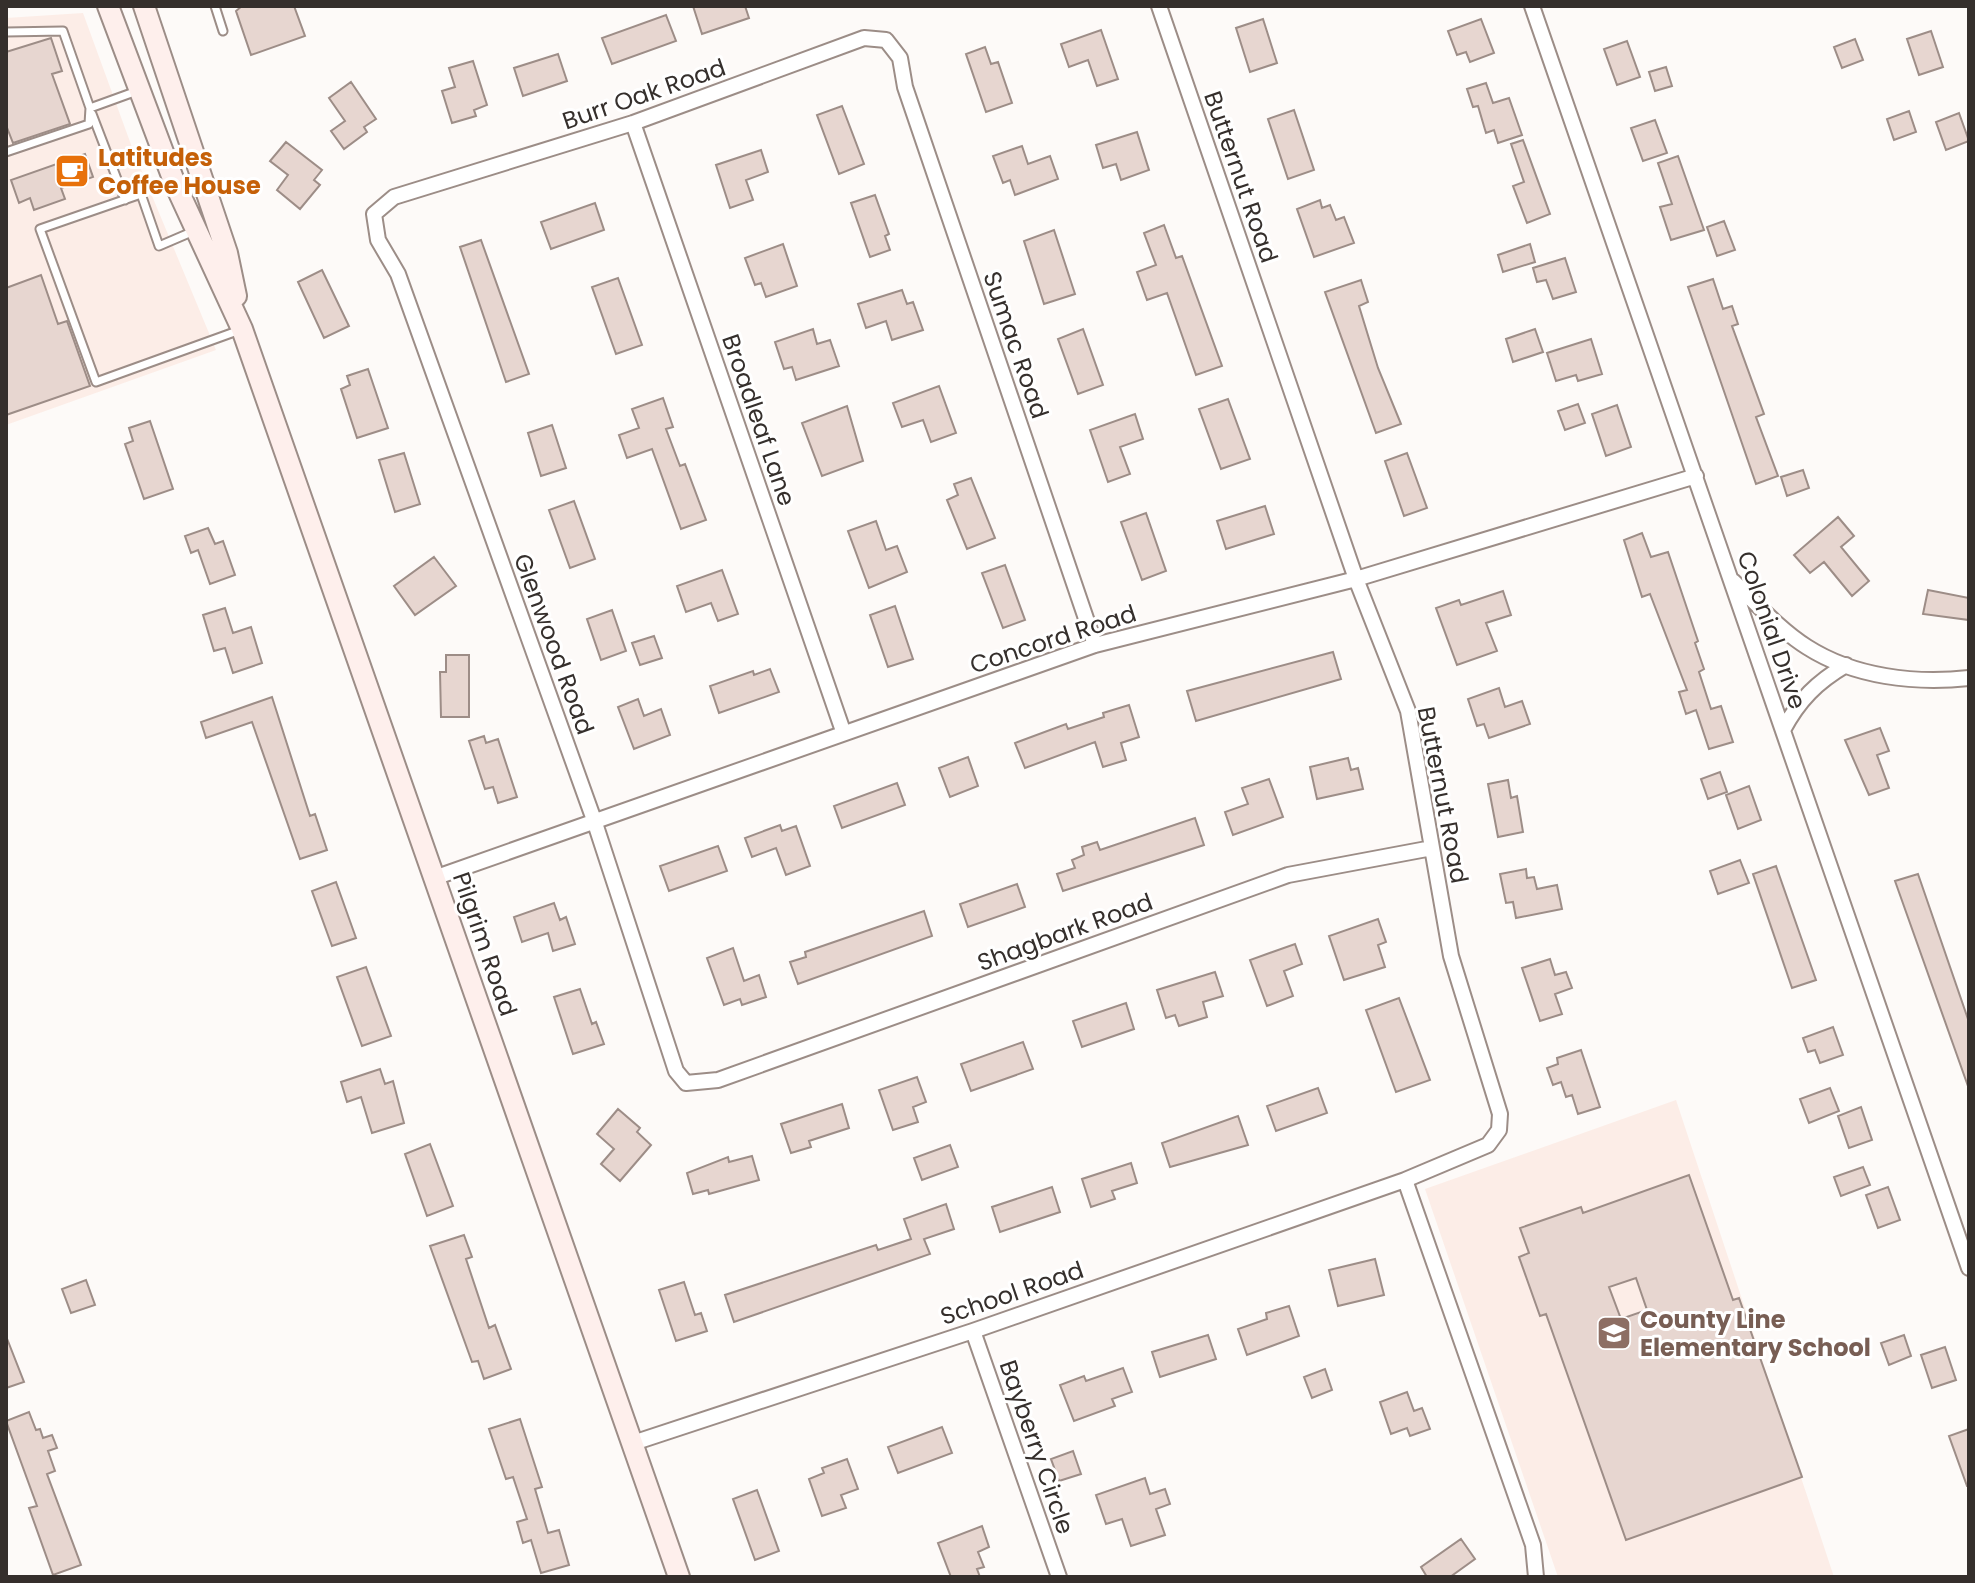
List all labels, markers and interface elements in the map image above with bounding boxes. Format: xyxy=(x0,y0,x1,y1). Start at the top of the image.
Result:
street label: Burr Oak Road xyxy=(558,51,730,137)
street label: Butternut Road xyxy=(1196,87,1286,267)
place label: Latitudes Coffee House xyxy=(98,141,261,202)
cafe icon: Latitudes Coffee House xyxy=(53,152,91,190)
street label: Sumac Road xyxy=(975,267,1057,423)
street label: Broadleaf Lane xyxy=(714,330,804,510)
street label: Colonial Drive xyxy=(1730,547,1814,713)
street label: Glenwood Road xyxy=(506,549,602,739)
street label: Concord Road xyxy=(966,597,1140,681)
street label: Butternut Road xyxy=(1410,704,1476,886)
street label: Pilgrim Road xyxy=(445,868,525,1020)
street label: Shagbark Road xyxy=(973,885,1157,979)
street label: School Road xyxy=(936,1253,1088,1333)
place label: County Line Elementary School xyxy=(1640,1303,1871,1364)
school or university icon: County Line Elementary School xyxy=(1595,1314,1633,1352)
street label: Bayberry Circle xyxy=(992,1356,1082,1538)

